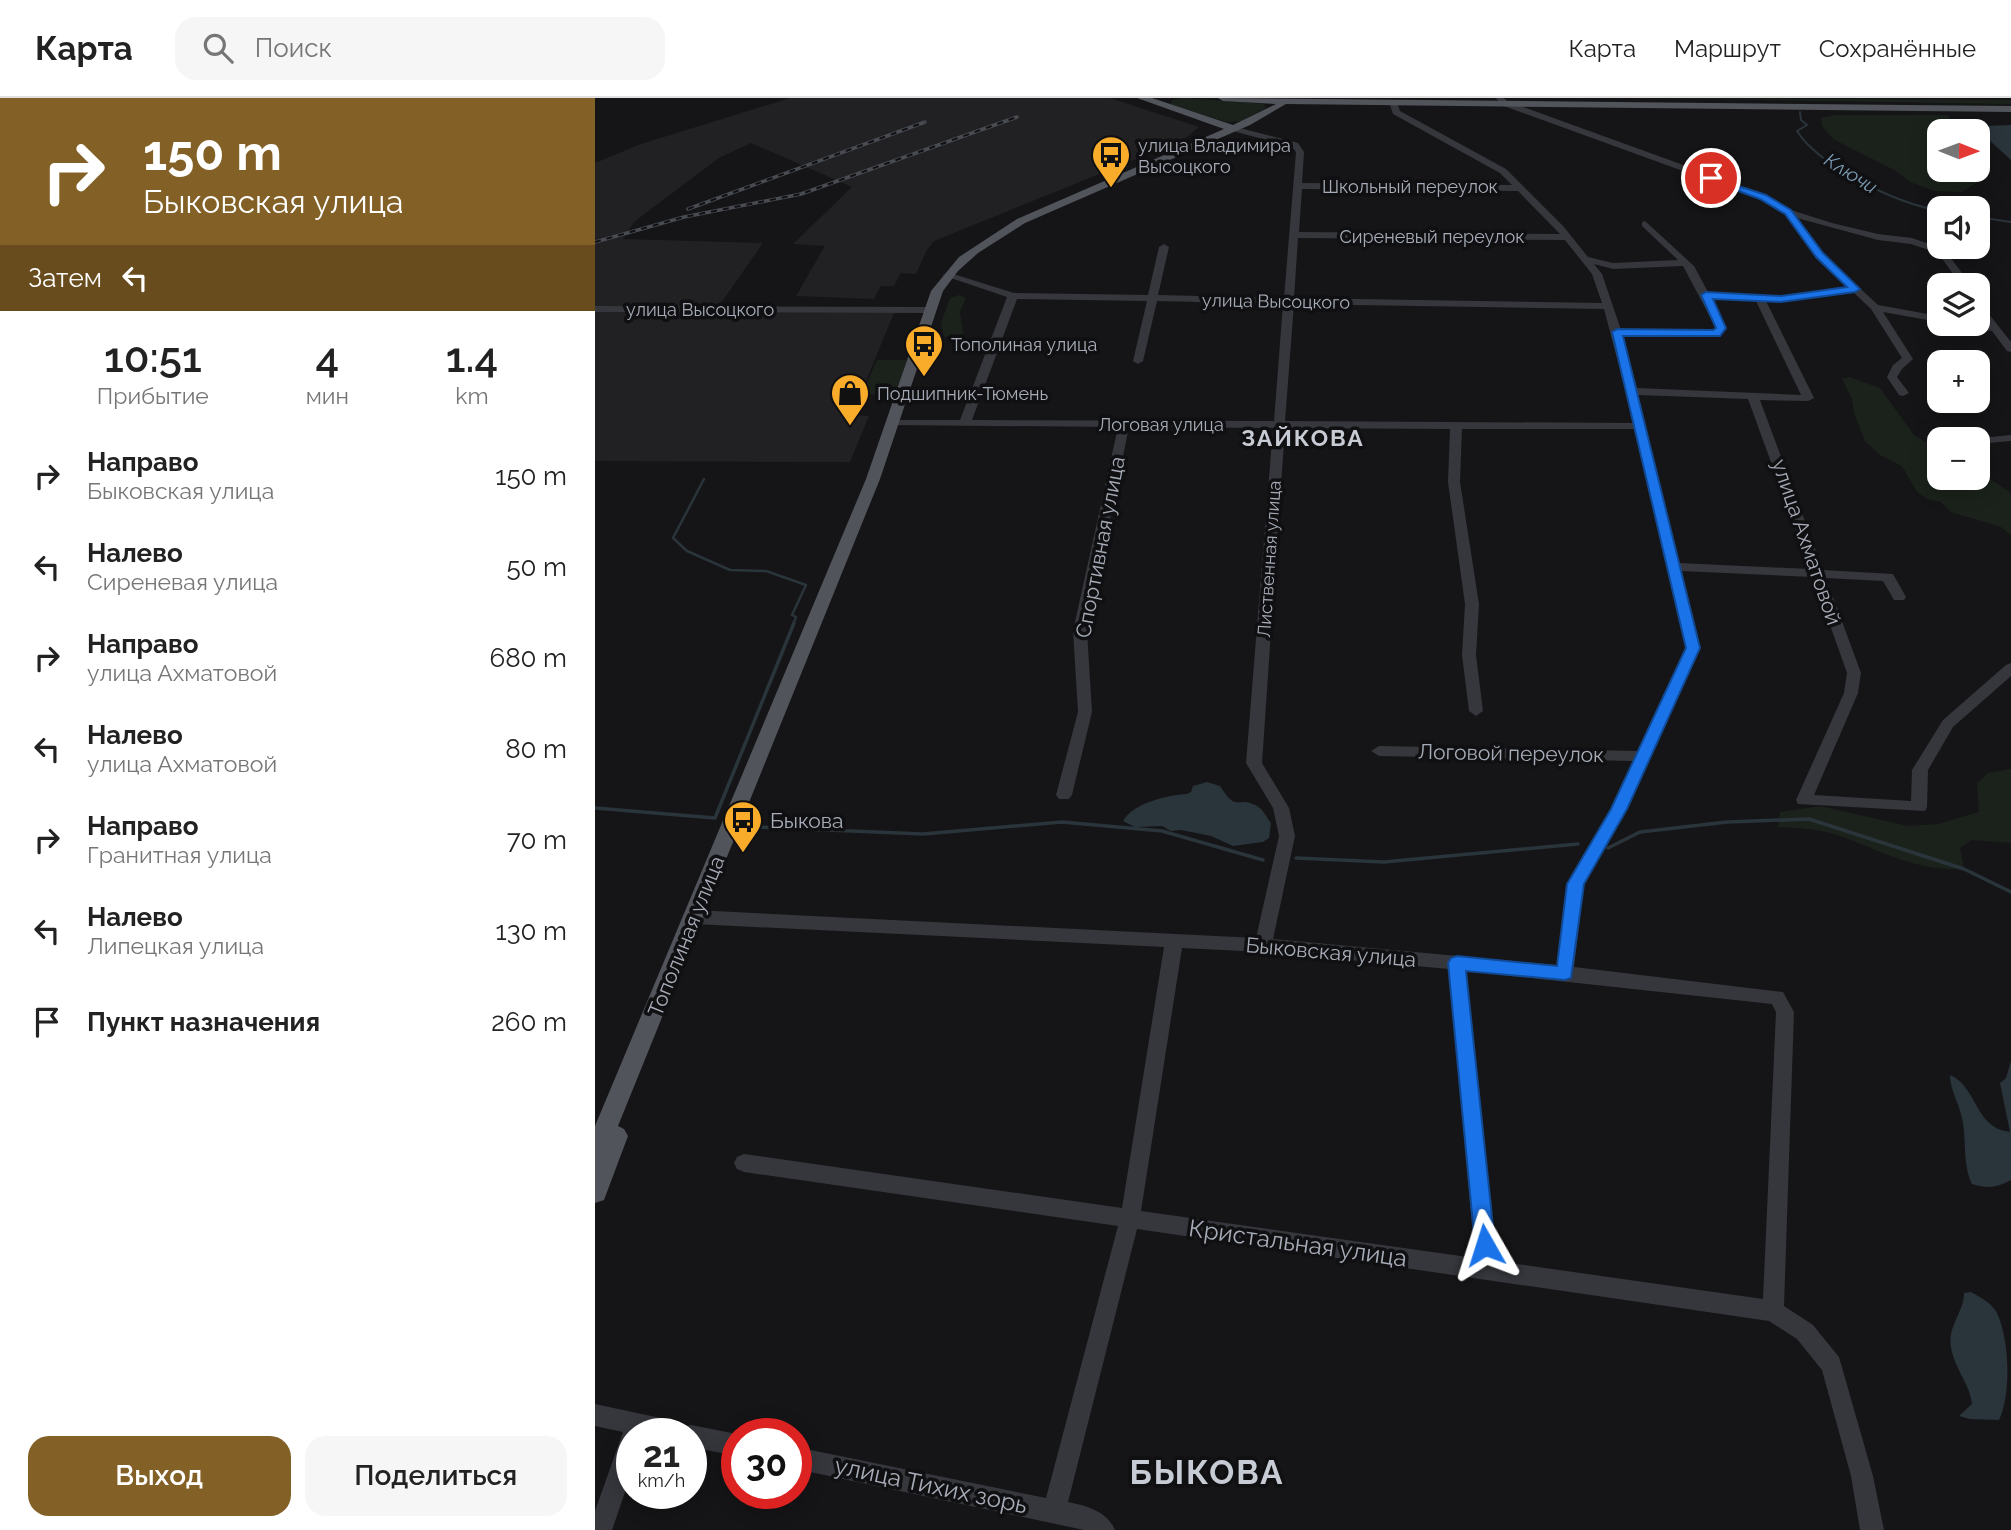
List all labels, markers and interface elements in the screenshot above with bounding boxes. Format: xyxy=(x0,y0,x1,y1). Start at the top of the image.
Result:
search box xyxy=(175,17,665,80)
text: Карта xyxy=(35,29,133,68)
icon: search xyxy=(199,29,237,67)
text: Поиск xyxy=(255,33,332,63)
text: Карта xyxy=(1568,34,1636,63)
text: Маршрут xyxy=(1674,34,1781,63)
text: Сохранённые xyxy=(1819,34,1976,63)
north arrow xyxy=(1927,119,1990,182)
map controls xyxy=(1927,119,1990,490)
text: 150 m xyxy=(143,124,282,181)
icon: right xyxy=(28,126,119,217)
bus stop icon: улица Владимира Высоцкого xyxy=(1090,134,1132,189)
place label: улица Владимира Высоцкого xyxy=(1138,135,1291,177)
pin xyxy=(1681,148,1741,208)
water label: Ключи xyxy=(1821,148,1882,198)
icon: arrive xyxy=(1692,159,1730,197)
street label: Школьный переулок xyxy=(1322,176,1498,197)
text: Быковская улица xyxy=(143,183,403,220)
button: sound xyxy=(1927,196,1990,259)
street label: Сиреневый переулок xyxy=(1339,226,1525,247)
icon: left xyxy=(116,259,154,297)
text: Затем xyxy=(28,263,102,293)
button: layers xyxy=(1927,273,1990,336)
street label: улица Высоцкого xyxy=(1202,289,1351,313)
street label: улица Высоцкого xyxy=(626,299,774,320)
bus stop icon: Тополиная улица xyxy=(903,323,945,378)
text: 10:51 xyxy=(104,333,202,382)
text: 4 xyxy=(315,333,339,382)
text: 1.4 xyxy=(446,333,498,382)
place label: Тополиная улица xyxy=(951,334,1097,355)
button: + xyxy=(1927,350,1990,413)
shop icon: Подшипник-Тюмень xyxy=(829,372,871,427)
text: Прибытие xyxy=(97,382,209,409)
text: мин xyxy=(306,382,349,409)
text: km xyxy=(455,382,489,409)
place label: Подшипник-Тюмень xyxy=(877,383,1049,404)
street label: Логовая улица xyxy=(1098,414,1224,435)
district label: ЗАЙКОВА xyxy=(1241,424,1365,451)
button: − xyxy=(1927,427,1990,490)
text: Направо xyxy=(87,447,198,477)
street label: Спортивная улица xyxy=(1070,454,1130,640)
street label: улица Ахматовой xyxy=(1767,456,1847,628)
icon: right xyxy=(28,457,66,495)
text: 150 m xyxy=(495,461,567,491)
text: Быковская улица xyxy=(87,477,274,504)
street label: Лиственная улица xyxy=(1253,480,1285,638)
text: Налево xyxy=(87,538,183,568)
icon: left xyxy=(28,548,66,586)
text: 50 m xyxy=(506,552,567,582)
text: Сиреневая улица xyxy=(87,568,278,595)
text: Направо xyxy=(87,629,198,659)
icon: right xyxy=(28,639,66,677)
text: 680 m xyxy=(489,643,567,673)
text: улица Ахматовой xyxy=(87,659,277,686)
text: Налево xyxy=(87,720,183,750)
icon: left xyxy=(28,730,66,768)
text: 80 m xyxy=(505,734,567,764)
street label: Логовой переулок xyxy=(1418,739,1604,767)
text: улица Ахматовой xyxy=(87,750,277,777)
bus stop icon: Быкова xyxy=(722,799,764,854)
place label: Быкова xyxy=(770,808,843,833)
text: Направо xyxy=(87,811,198,841)
icon: right xyxy=(28,821,66,859)
text: 70 m xyxy=(507,825,567,855)
text: Гранитная улица xyxy=(87,841,272,868)
street label: Тополиная улица xyxy=(642,852,730,1020)
text: Налево xyxy=(87,902,183,932)
icon: left xyxy=(28,912,66,950)
text: 130 m xyxy=(496,916,567,946)
text: Липецкая улица xyxy=(87,932,264,959)
street label: Быковская улица xyxy=(1245,932,1417,972)
icon: arrive xyxy=(28,1003,66,1041)
text: Пункт назначения xyxy=(87,1007,320,1037)
text: 260 m xyxy=(491,1007,567,1037)
position arrow xyxy=(1448,1208,1522,1282)
street label: Кристальная улица xyxy=(1187,1213,1409,1273)
speed limit sign: 30 xyxy=(721,1418,812,1509)
text: 21 xyxy=(643,1434,680,1475)
button: Выход xyxy=(28,1436,291,1516)
button: Поделиться xyxy=(305,1436,567,1516)
street label: улица Тихих зорь xyxy=(832,1450,1030,1520)
district label: БЫКОВА xyxy=(1130,1453,1284,1492)
text: km/h xyxy=(638,1470,685,1491)

